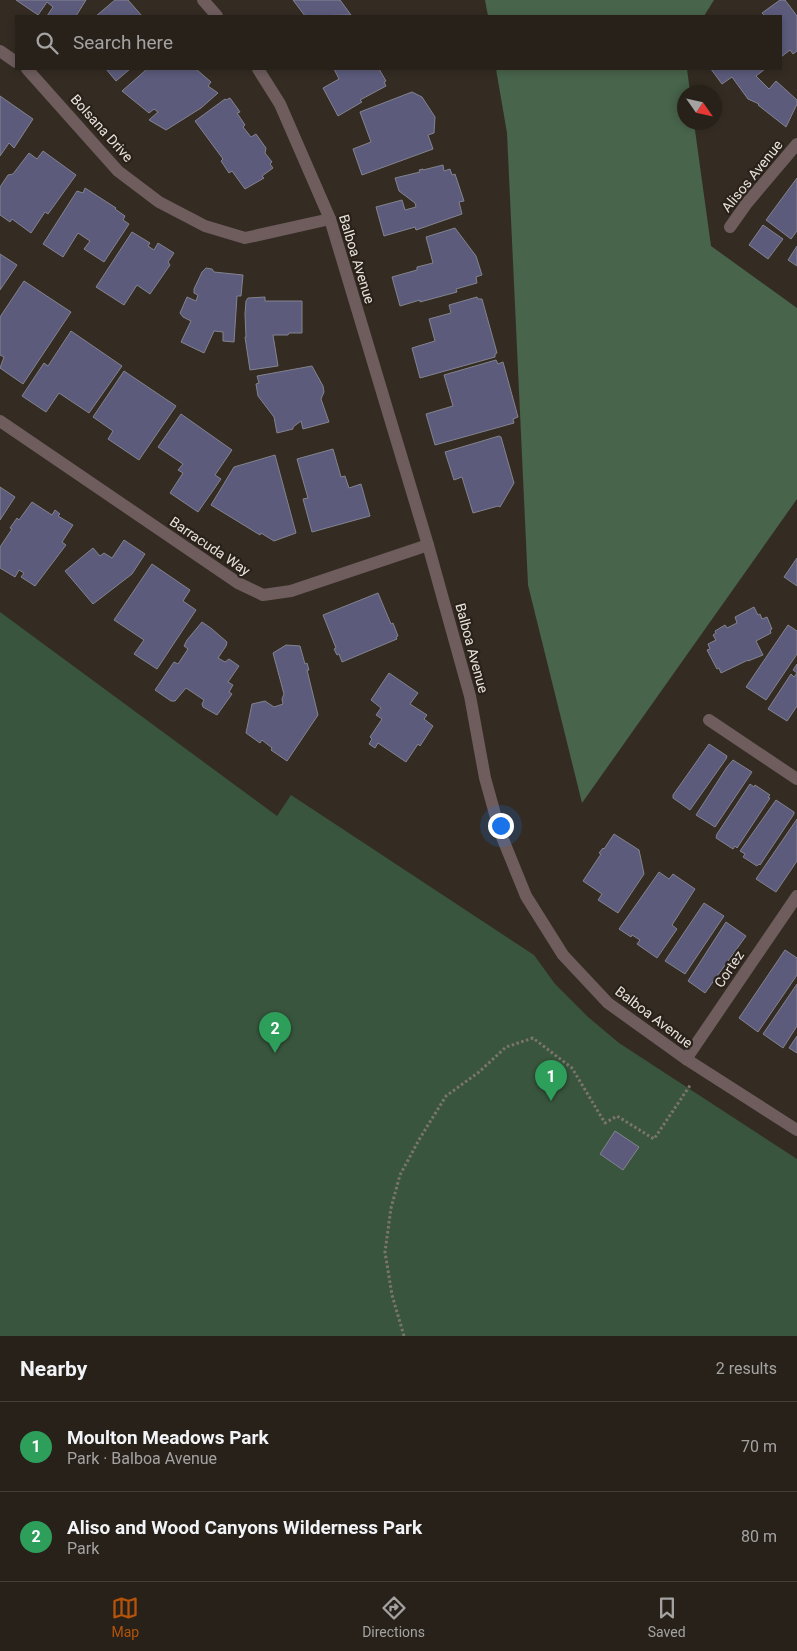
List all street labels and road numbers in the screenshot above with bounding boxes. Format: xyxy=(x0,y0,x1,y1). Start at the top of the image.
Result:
street label: Bolsana Drive xyxy=(68,91,136,165)
street label: Alisos Avenue xyxy=(718,137,786,215)
street label: Balboa Avenue xyxy=(336,212,378,306)
street label: Barracuda Way xyxy=(167,513,254,579)
street label: Balboa Avenue xyxy=(452,601,492,695)
street label: Cortez xyxy=(711,947,747,991)
street label: Balboa Avenue xyxy=(612,983,696,1051)

